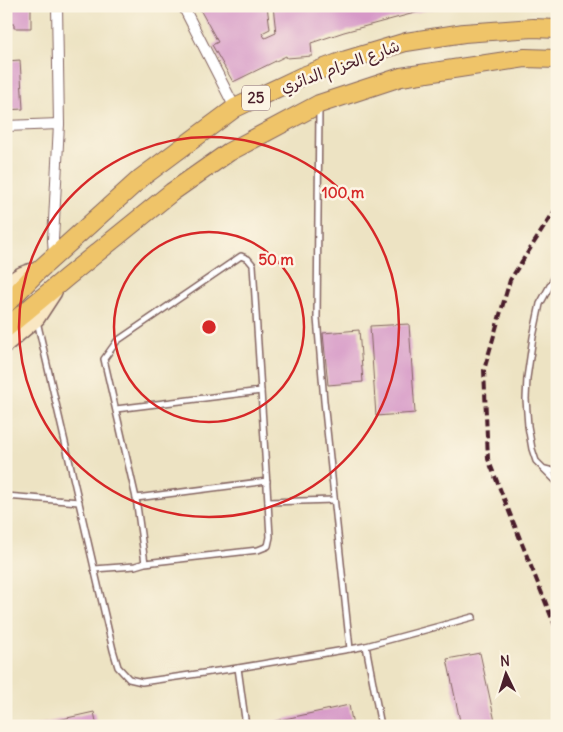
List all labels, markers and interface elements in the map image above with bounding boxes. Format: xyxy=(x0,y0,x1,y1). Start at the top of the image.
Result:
street label: شارع الحزام الدائري xyxy=(278,35,403,100)
road number: 25 xyxy=(242,86,270,110)
text: 100 m xyxy=(322,183,364,202)
text: 50 m xyxy=(258,250,294,269)
centre of rings xyxy=(200,318,218,336)
north arrow xyxy=(480,650,530,700)
text: N xyxy=(500,652,511,670)

